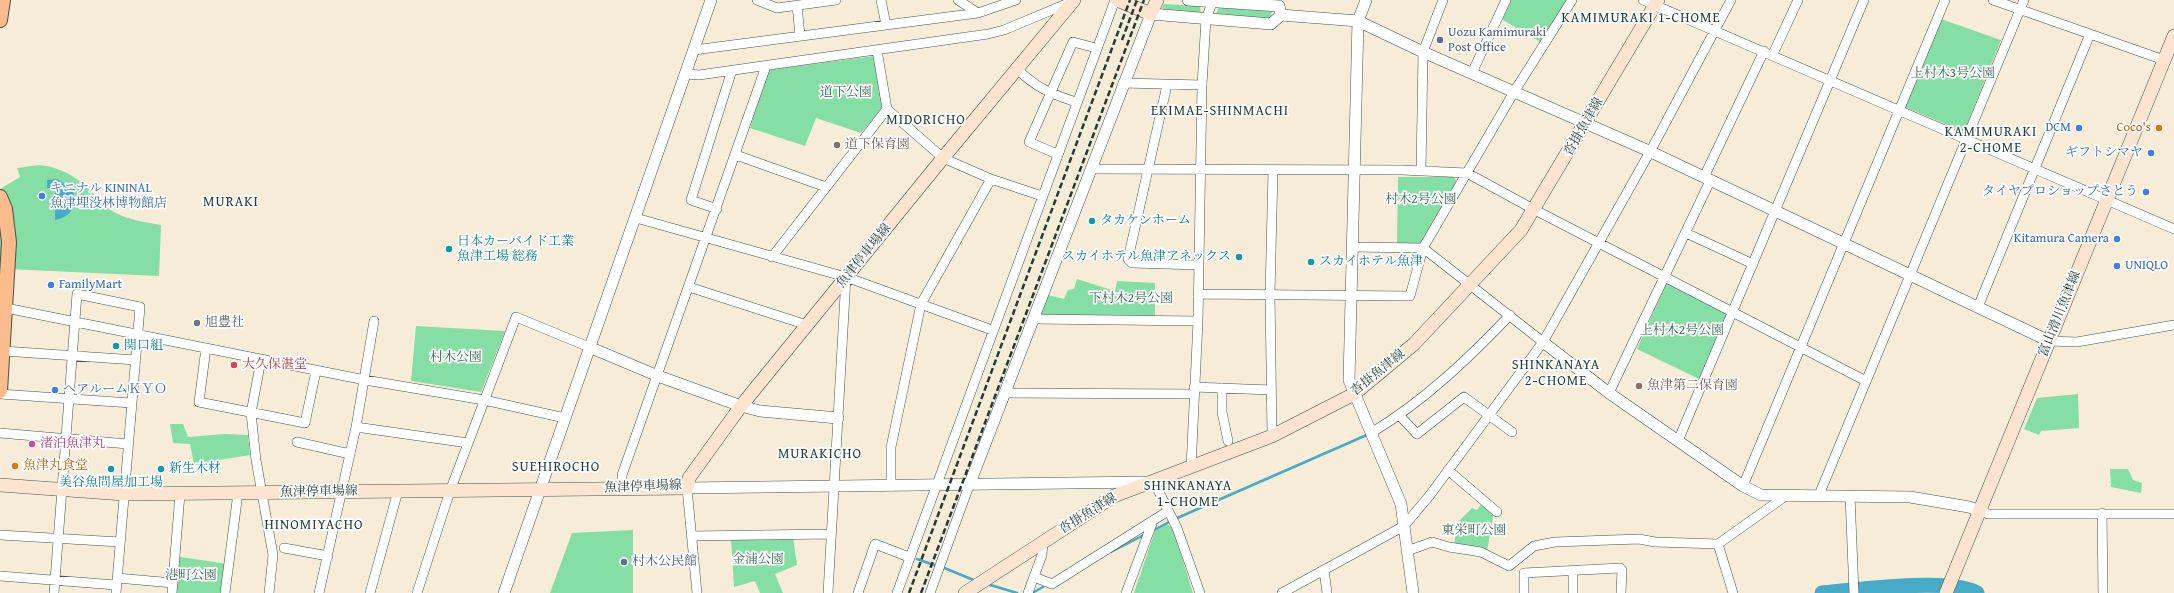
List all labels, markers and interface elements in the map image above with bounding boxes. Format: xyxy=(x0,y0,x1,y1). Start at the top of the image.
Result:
district label: KAMIMURAKI 1-CHOME xyxy=(1562,10,1720,26)
place label: Uozu Kamimuraki Post Office xyxy=(1448,25,1546,56)
marker: Uozu Kamimuraki Post Office xyxy=(1435,35,1445,45)
park label: 上村木3号公園 xyxy=(1911,66,1995,82)
park label: 道下公園 xyxy=(820,85,872,101)
street label: 沓掛魚津線 xyxy=(1561,95,1607,159)
district label: EKIMAE-SHINMACHI xyxy=(1151,103,1289,119)
district label: MIDORICHO xyxy=(886,112,966,128)
place label: DCM xyxy=(2045,120,2071,136)
place label: Coco's xyxy=(2116,120,2151,136)
marker: DCM xyxy=(2074,123,2084,133)
marker: Coco's xyxy=(2154,123,2164,133)
district label: KAMIMURAKI 2-CHOME xyxy=(1945,124,2037,156)
place label: 道下保育園 xyxy=(845,137,910,153)
marker: 道下保育園 xyxy=(832,140,842,150)
place label: ギフトシマヤ xyxy=(2065,145,2143,161)
marker: ギフトシマヤ xyxy=(2146,148,2156,158)
place label: キニナル KININAL 魚津埋没林博物館店 xyxy=(50,181,167,212)
place label: タイヤプロショップさとう xyxy=(1982,184,2138,200)
marker: タイヤプロショップさとう xyxy=(2141,187,2151,197)
marker: キニナル KININAL 魚津埋没林博物館店 xyxy=(37,191,47,201)
park label: 村木2号公園 xyxy=(1385,192,1457,208)
district label: MURAKI xyxy=(203,194,259,210)
place label: タカケンホーム xyxy=(1100,213,1191,229)
marker: タカケンホーム xyxy=(1087,216,1097,226)
street label: 魚津停車場線 xyxy=(833,221,895,291)
place label: Kitamura Camera xyxy=(2014,231,2109,247)
place label: 日本カーバイド工業 魚津工場 総務 xyxy=(457,234,574,265)
marker: Kitamura Camera xyxy=(2112,234,2122,244)
marker: 日本カーバイド工業 魚津工場 総務 xyxy=(444,244,454,254)
place label: スカイホテル魚津アネックス xyxy=(1062,249,1231,265)
marker: スカイホテル魚津アネックス xyxy=(1234,252,1244,262)
place label: スカイホテル魚津 xyxy=(1319,254,1423,270)
marker: スカイホテル魚津 xyxy=(1306,257,1316,267)
place label: UNIQLO xyxy=(2125,258,2168,274)
marker: UNIQLO xyxy=(2112,261,2122,271)
street label: 富山滑川魚津線 xyxy=(2036,269,2084,359)
place label: FamilyMart xyxy=(59,277,122,293)
marker: FamilyMart xyxy=(46,280,56,290)
park label: 下村木2号公園 xyxy=(1089,291,1173,307)
place label: 旭豊社 xyxy=(205,315,244,331)
marker: 旭豊社 xyxy=(192,318,202,328)
park label: 上村木2号公園 xyxy=(1640,323,1724,339)
place label: 関口組 xyxy=(124,338,163,354)
marker: 関口組 xyxy=(111,341,121,351)
street label: 沓掛魚津線 xyxy=(1348,346,1408,400)
park label: 村木公園 xyxy=(430,350,482,366)
place label: 大久保湛堂 xyxy=(242,357,307,373)
district label: SHINKANAYA 2-CHOME xyxy=(1512,357,1600,390)
marker: 大久保湛堂 xyxy=(229,360,239,370)
place label: 魚津第二保育園 xyxy=(1647,378,1738,394)
marker: 魚津第二保育園 xyxy=(1634,381,1644,391)
place label: ヘアルームＫＹＯ xyxy=(63,382,167,398)
marker: ヘアルームＫＹＯ xyxy=(50,385,60,395)
place label: 渚泊魚津丸 xyxy=(40,436,105,452)
marker: 渚泊魚津丸 xyxy=(27,439,37,449)
district label: MURAKICHO xyxy=(778,446,862,462)
place label: 魚津丸食堂 xyxy=(23,458,88,474)
district label: SUEHIROCHO xyxy=(512,459,600,475)
marker: 魚津丸食堂 xyxy=(10,461,20,471)
place label: 新生木材 xyxy=(169,461,221,477)
marker: 美谷魚問屋加工場 xyxy=(106,464,116,474)
marker: 新生木材 xyxy=(156,464,166,474)
place label: 美谷魚問屋加工場 xyxy=(59,475,163,491)
street label: 魚津停車場線 xyxy=(604,478,682,496)
district label: SHINKANAYA 1-CHOME xyxy=(1144,478,1232,510)
street label: 魚津停車場線 xyxy=(280,484,358,500)
street label: 沓掛魚津線 xyxy=(1056,490,1120,538)
district label: HINOMIYACHO xyxy=(264,517,364,533)
park label: 東栄町公園 xyxy=(1442,523,1506,539)
park label: 金浦公園 xyxy=(732,552,784,568)
place label: 村木公民館 xyxy=(632,554,697,570)
marker: 村木公民館 xyxy=(619,557,629,567)
park label: 港町公園 xyxy=(165,568,217,584)

